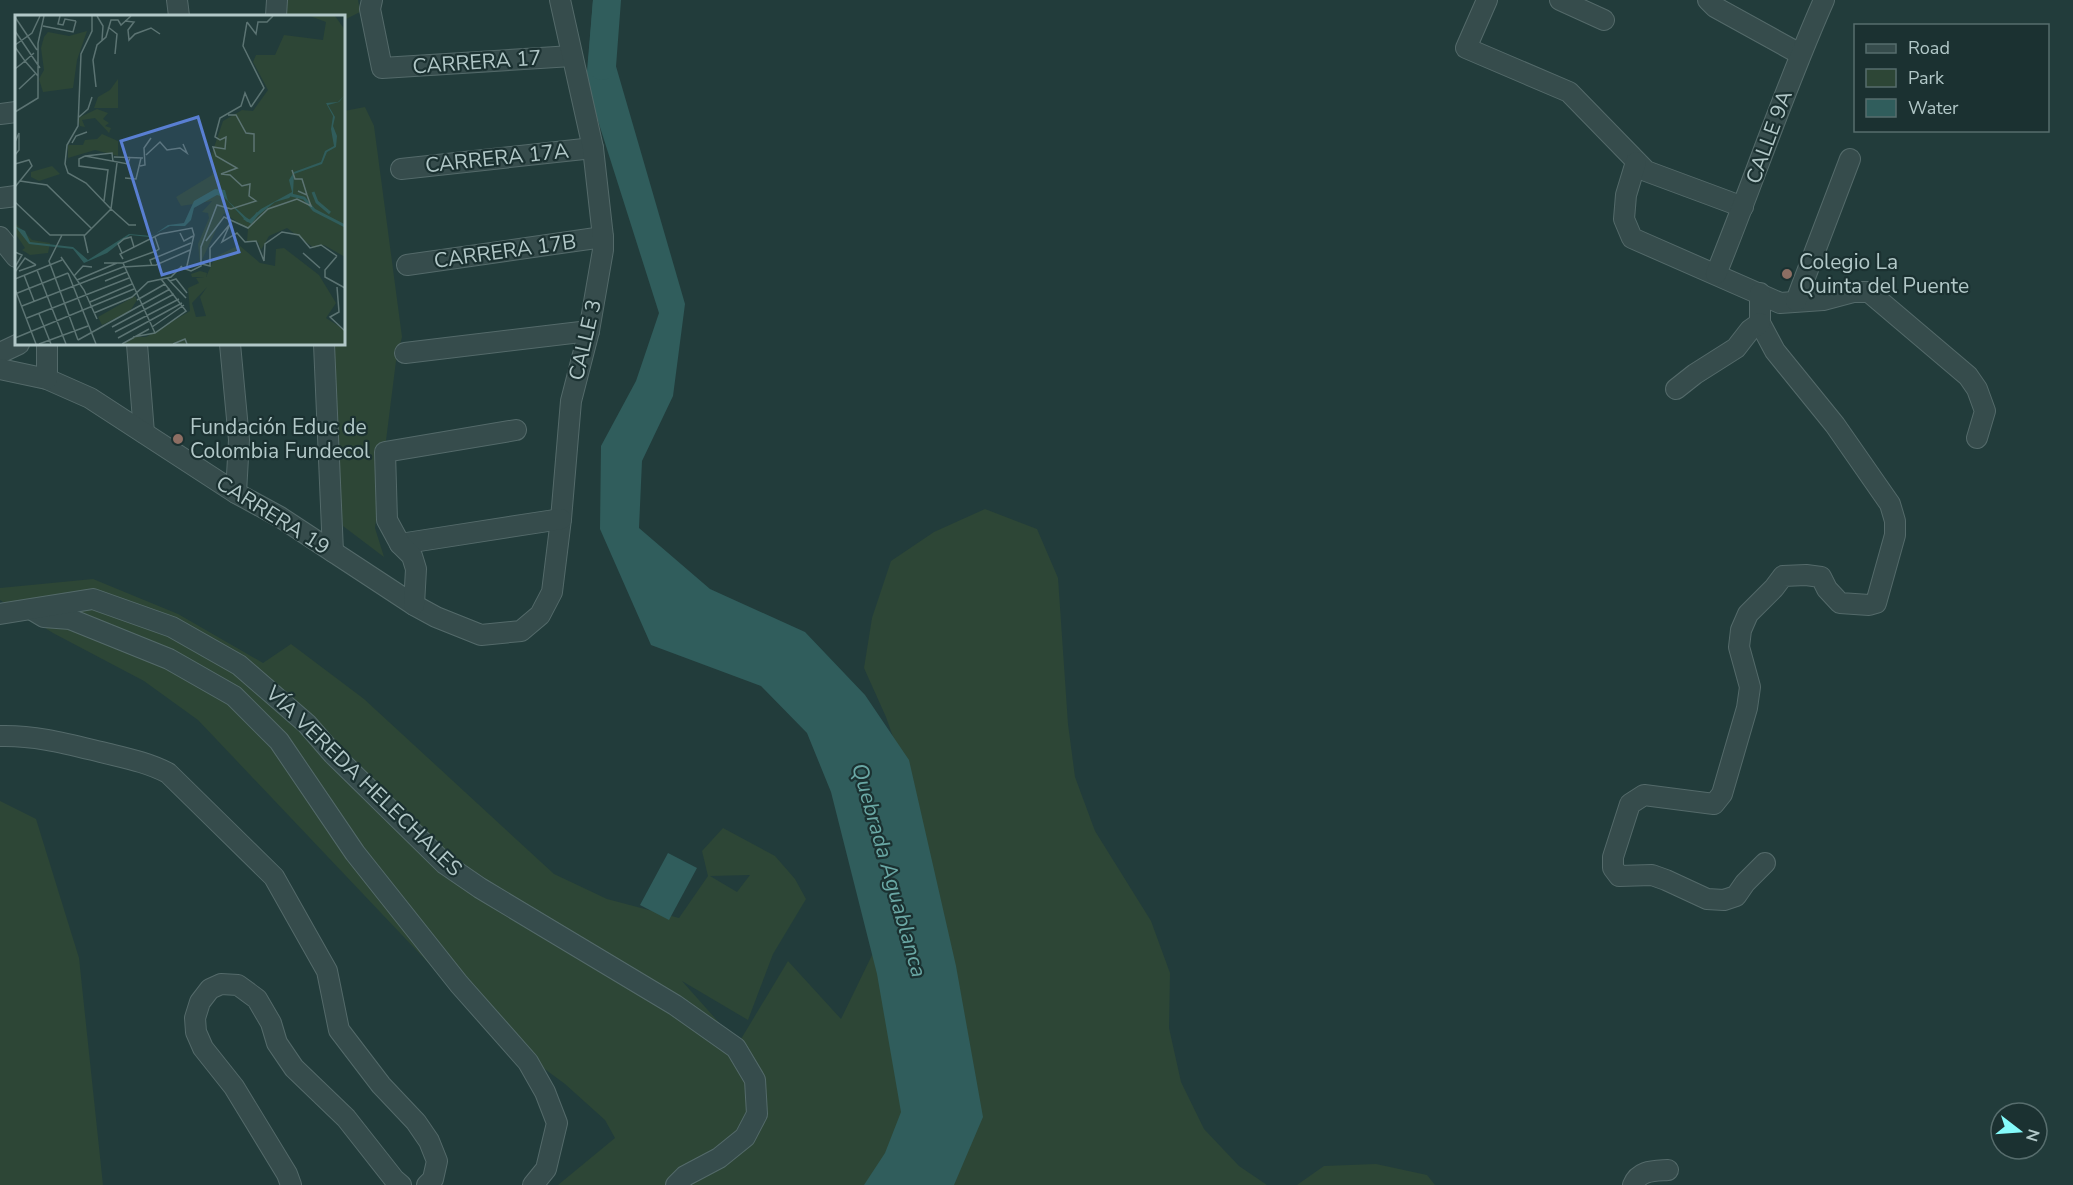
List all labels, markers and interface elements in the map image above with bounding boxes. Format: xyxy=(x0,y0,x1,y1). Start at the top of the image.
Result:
inset map xyxy=(15,15,345,345)
legend xyxy=(1854,24,2049,132)
text: Road xyxy=(1908,36,1950,60)
street label: CARRERA 17 xyxy=(412,44,542,80)
text: Park xyxy=(1908,66,1945,90)
street label: CALLE 9A xyxy=(1739,86,1799,188)
text: Water xyxy=(1908,96,1959,120)
street label: CARRERA 17A xyxy=(424,137,570,179)
street label: CARRERA 17B xyxy=(432,227,578,275)
place label: Colegio La Quinta del Puente xyxy=(1799,248,1969,300)
marker: Colegio La Quinta del Puente xyxy=(1780,267,1794,281)
street label: CALLE 3 xyxy=(562,297,608,383)
place label: Fundación Educ de Colombia Fundecol xyxy=(190,413,371,465)
marker: Fundación Educ de Colombia Fundecol xyxy=(171,432,185,446)
street label: CARRERA 19 xyxy=(211,469,335,561)
street label: VÍA VEREDA HELECHALES xyxy=(259,679,468,883)
water label: Quebrada Aguablanca xyxy=(844,760,934,981)
north arrow xyxy=(1989,1101,2049,1161)
text: N xyxy=(2020,1126,2045,1144)

